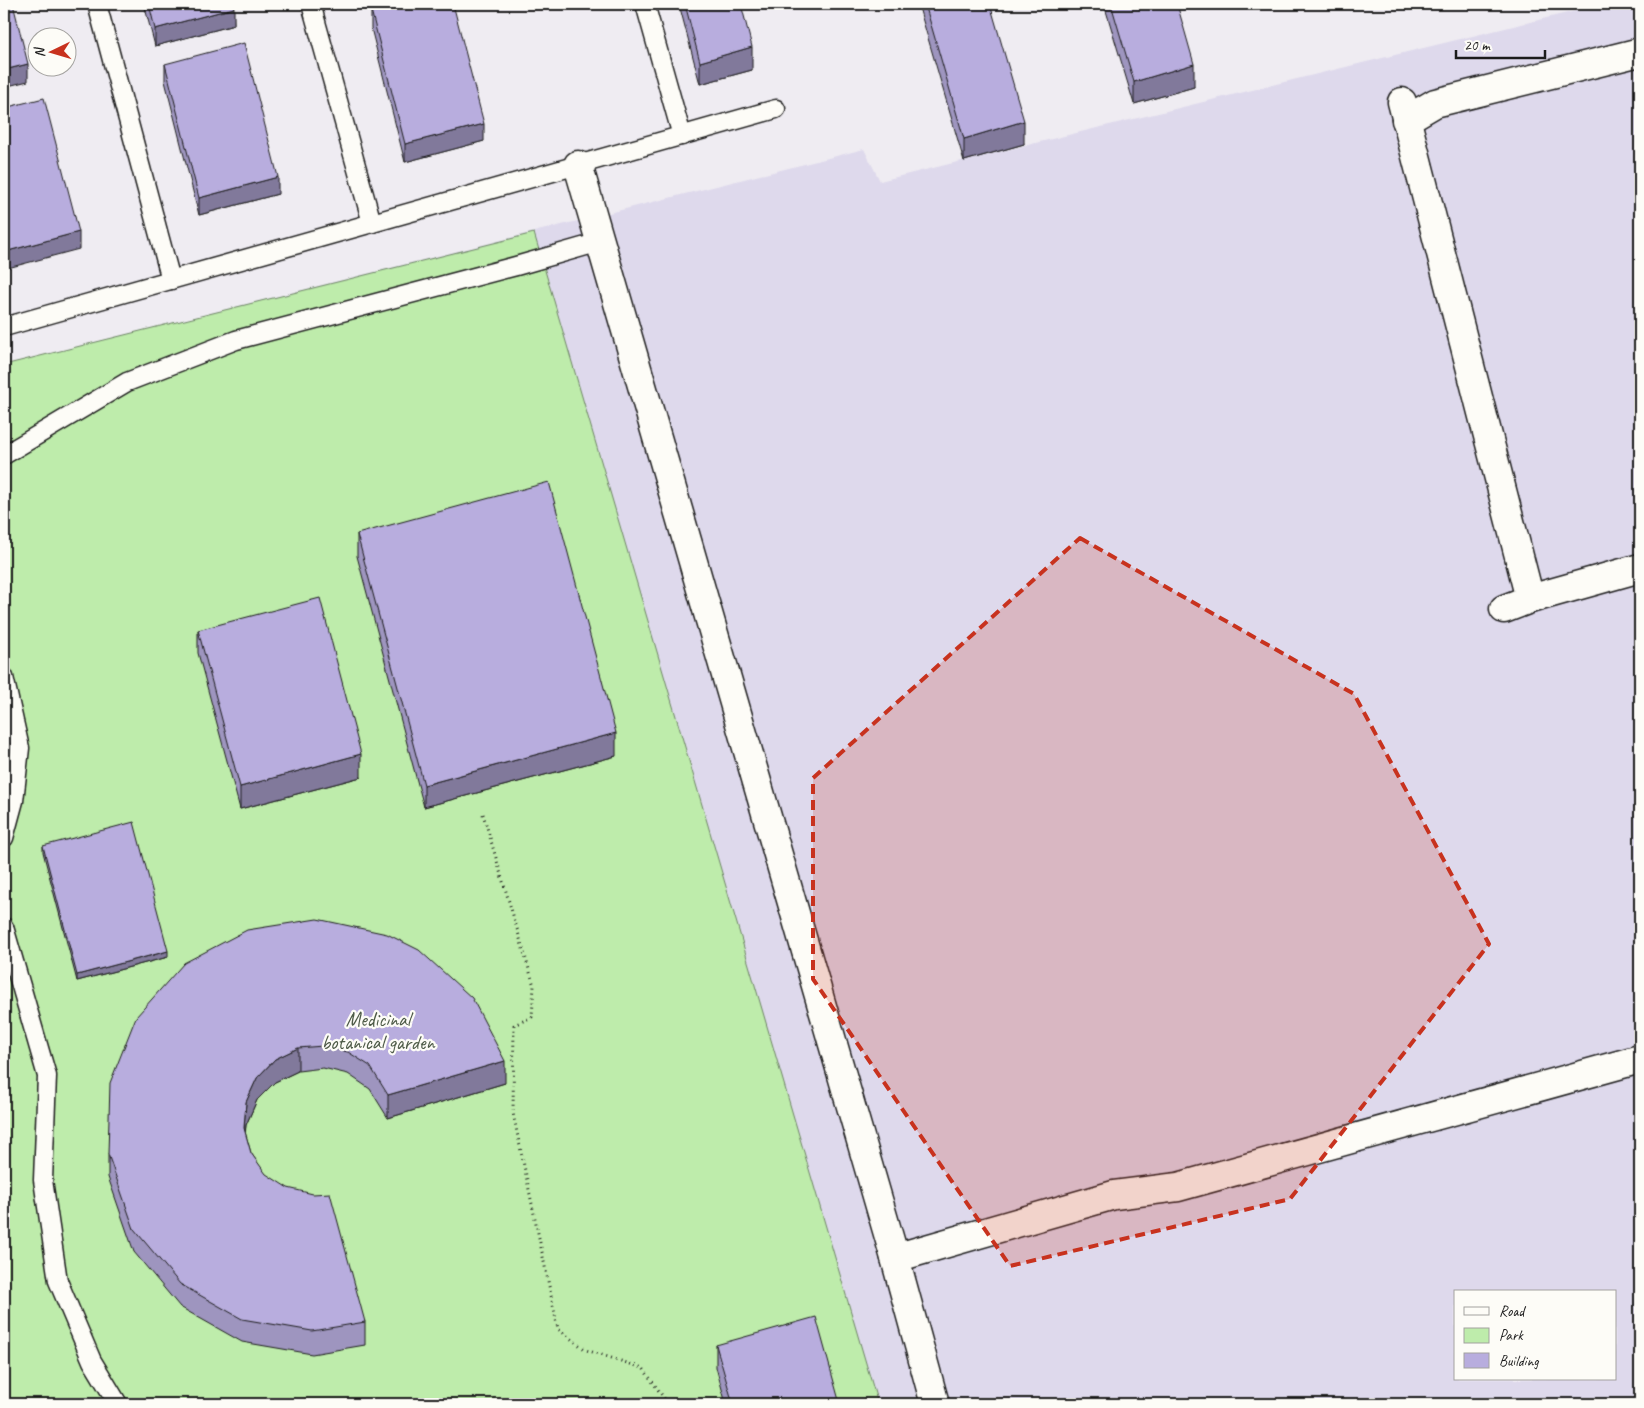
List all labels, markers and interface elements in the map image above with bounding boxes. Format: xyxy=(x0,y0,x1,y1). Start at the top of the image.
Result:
north arrow xyxy=(28,28,78,78)
scale bar xyxy=(1456,28,1545,60)
text: 20 m xyxy=(1464,36,1491,55)
text: N xyxy=(30,46,48,58)
park label: Medicinal botanical garden xyxy=(322,1007,435,1055)
legend xyxy=(1454,1290,1616,1380)
text: Road xyxy=(1499,1302,1526,1321)
text: Park xyxy=(1499,1326,1524,1345)
text: Building xyxy=(1499,1352,1539,1371)

